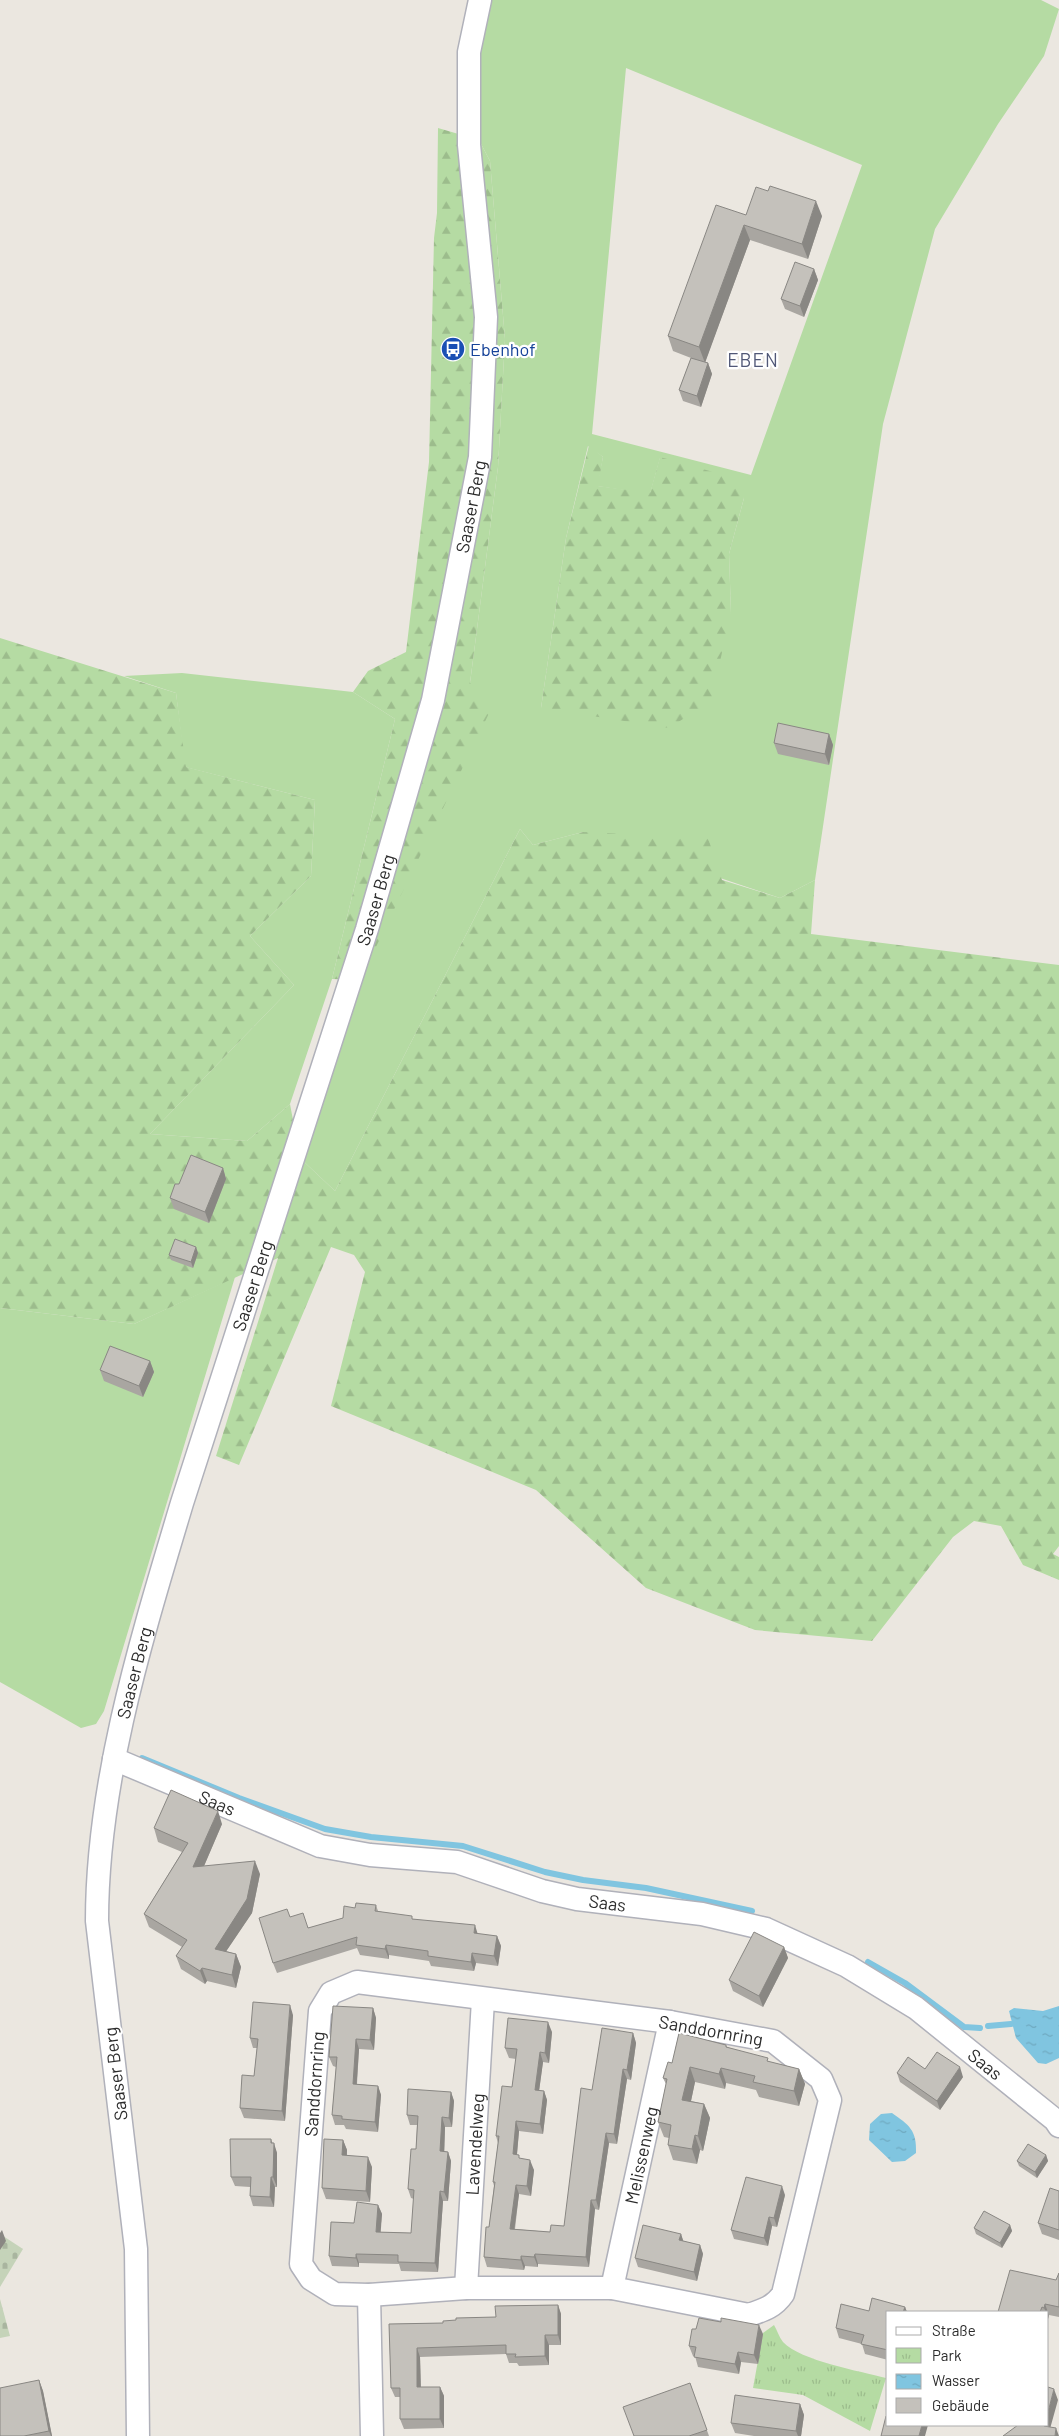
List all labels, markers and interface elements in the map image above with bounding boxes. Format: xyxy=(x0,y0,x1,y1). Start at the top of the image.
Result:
bus stop icon: Ebenhof xyxy=(440,336,466,362)
place label: Ebenhof xyxy=(470,338,536,360)
district label: EBEN xyxy=(727,348,779,371)
street label: Saaser Berg xyxy=(451,458,490,555)
street label: Saaser Berg xyxy=(351,851,399,948)
street label: Saaser Berg xyxy=(227,1237,277,1334)
street label: Saaser Berg xyxy=(112,1624,156,1721)
street label: Saas xyxy=(196,1785,239,1820)
street label: Saas xyxy=(587,1889,627,1916)
street label: Sanddornring xyxy=(657,2010,765,2050)
street label: Saaser Berg xyxy=(98,2026,132,2122)
street label: Sanddornring xyxy=(299,2031,329,2137)
street label: Saas xyxy=(964,2044,1007,2084)
street label: Lavendelweg xyxy=(460,2093,488,2196)
street label: Melissenweg xyxy=(620,2104,662,2206)
legend xyxy=(886,2311,1049,2426)
text: Straße xyxy=(932,2321,976,2339)
text: Park xyxy=(932,2346,962,2364)
text: Wasser xyxy=(932,2371,980,2389)
text: Gebäude xyxy=(932,2396,989,2414)

